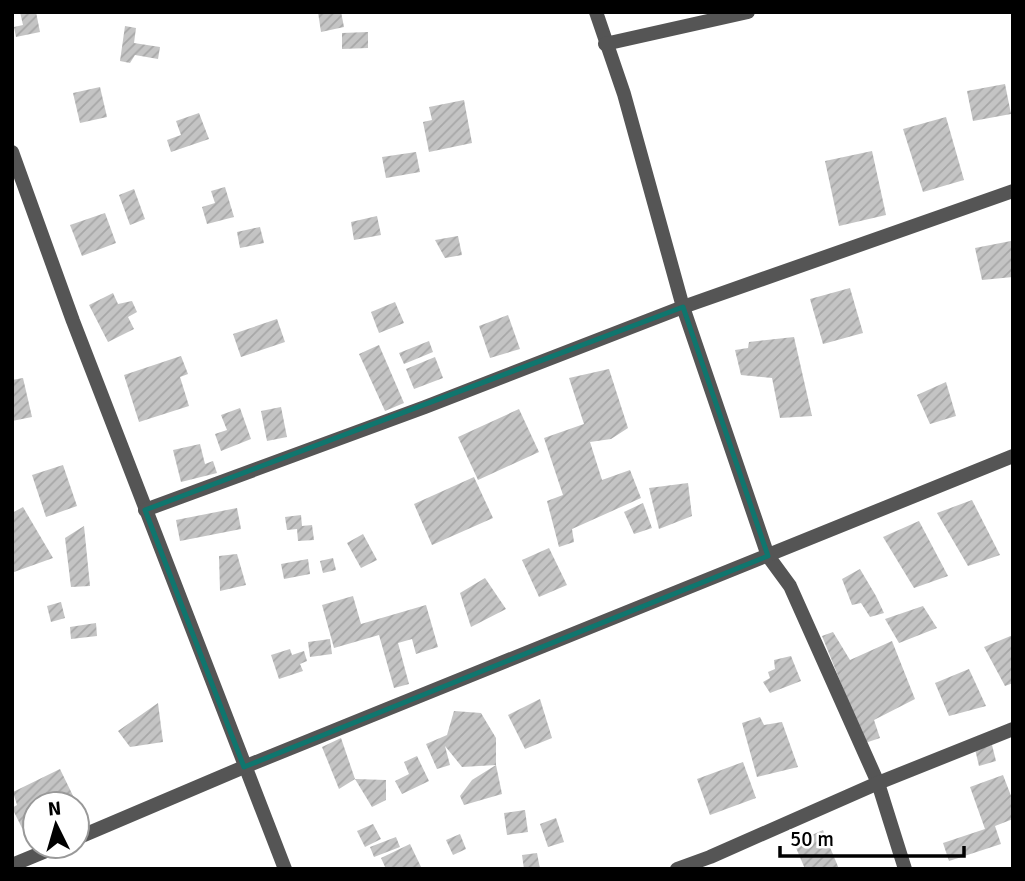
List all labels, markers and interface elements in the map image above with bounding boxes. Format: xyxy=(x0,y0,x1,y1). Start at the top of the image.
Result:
north arrow xyxy=(21,790,91,860)
text: N xyxy=(47,797,62,822)
scale bar xyxy=(780,814,964,858)
text: 50 m xyxy=(790,826,834,852)

